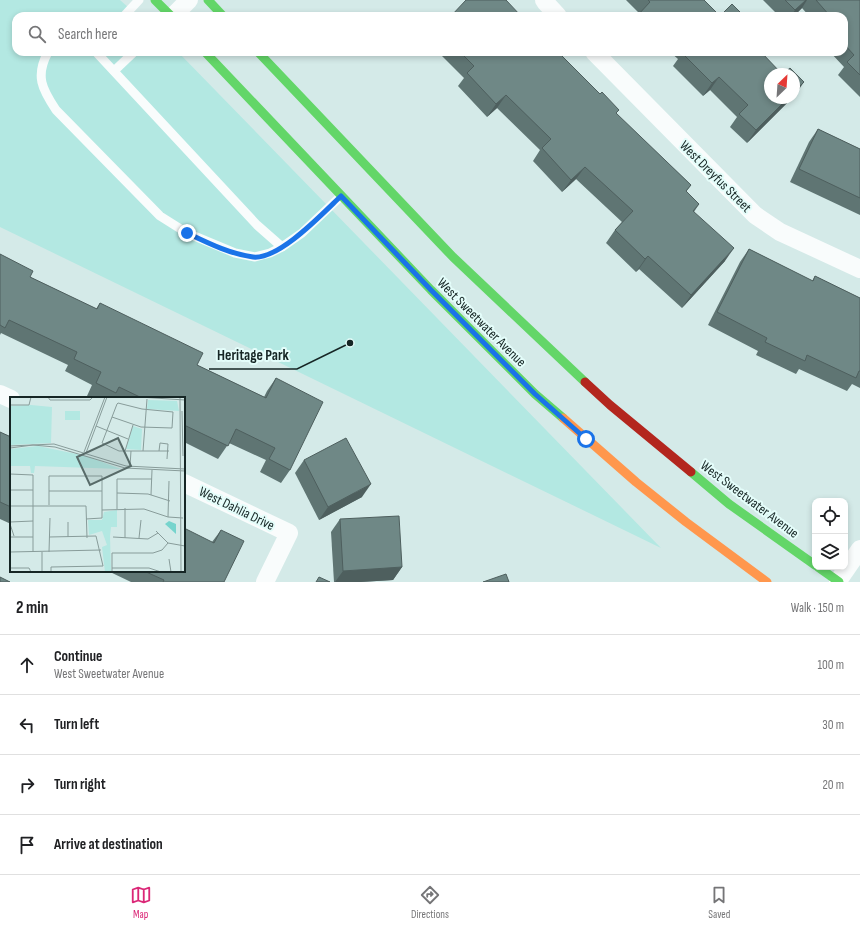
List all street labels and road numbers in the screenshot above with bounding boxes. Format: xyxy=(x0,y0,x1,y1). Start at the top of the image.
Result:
street label: West Dreyfus Street xyxy=(676,137,755,216)
street label: West Sweetwater Avenue xyxy=(434,274,530,370)
street label: West Sweetwater Avenue xyxy=(697,457,802,542)
street label: West Dahlia Drive xyxy=(196,483,277,534)

